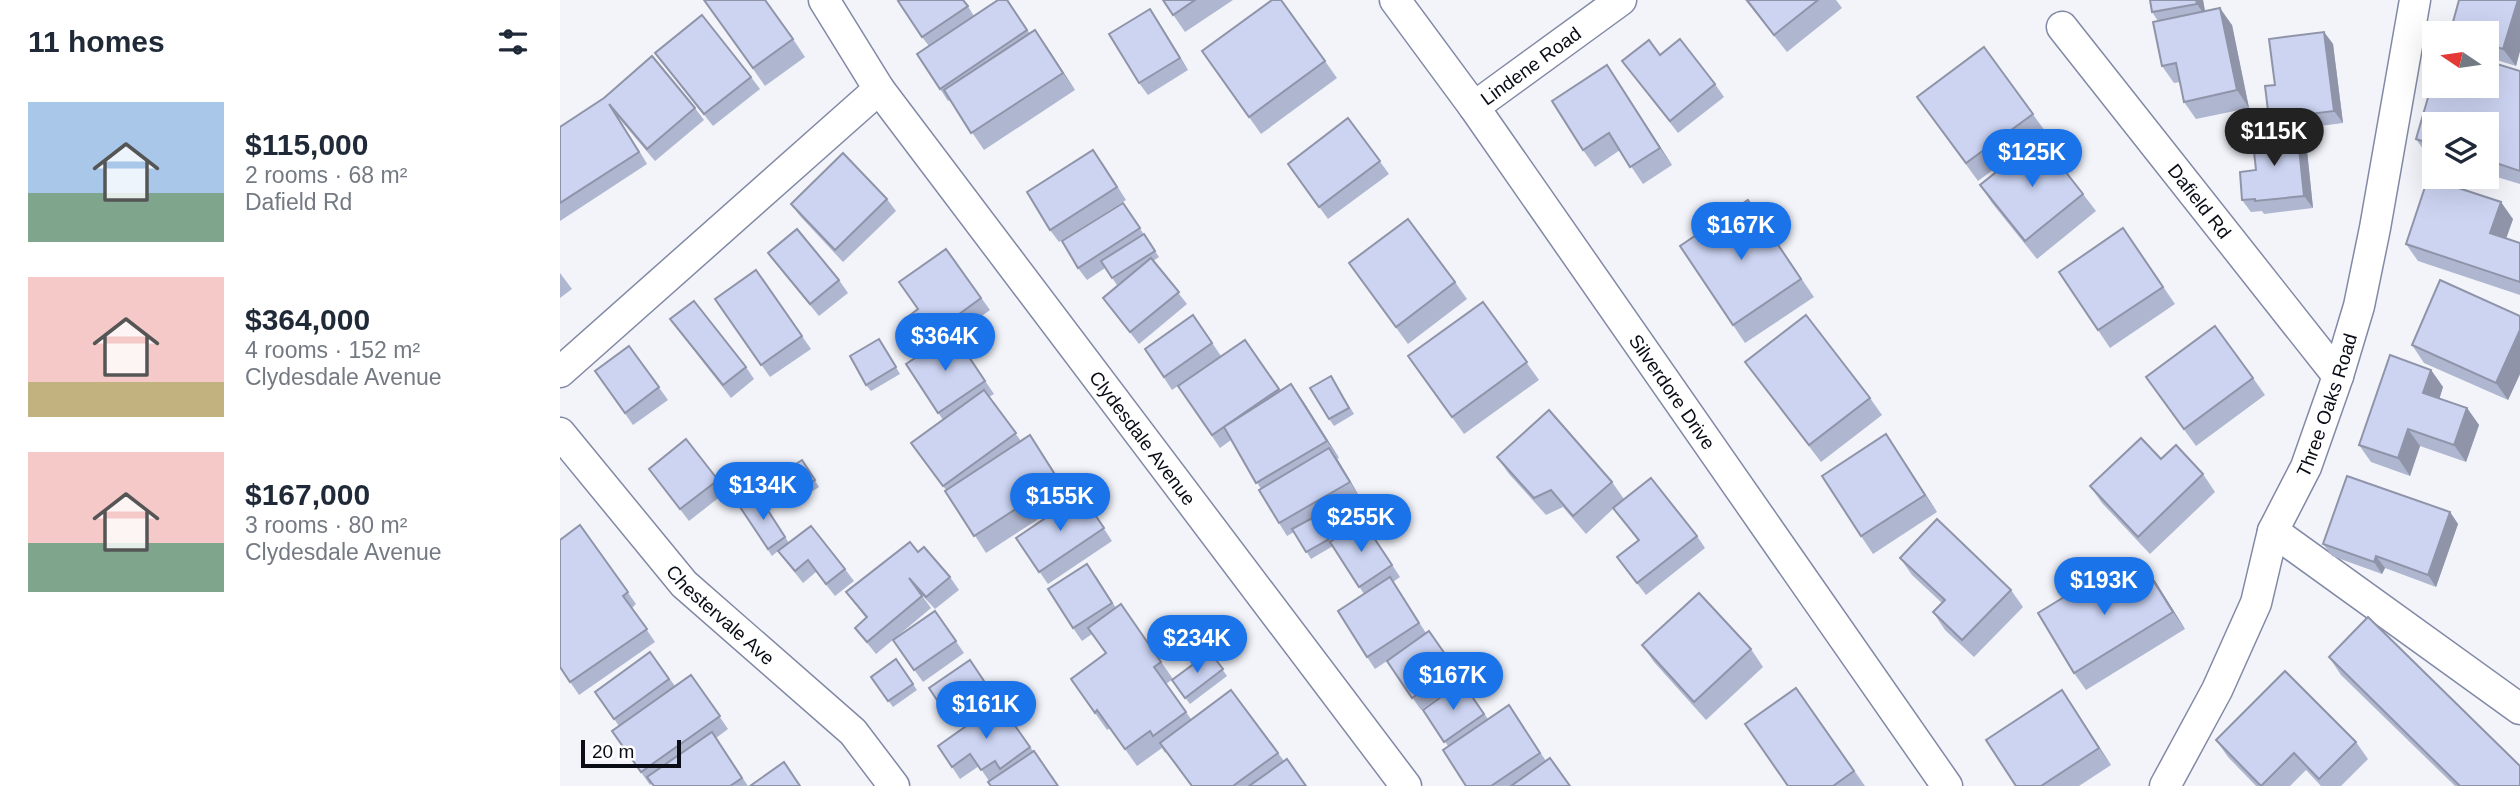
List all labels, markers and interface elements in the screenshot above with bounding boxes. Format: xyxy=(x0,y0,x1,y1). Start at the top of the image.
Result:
north arrow xyxy=(2422,21,2499,98)
map controls xyxy=(2422,21,2499,189)
street label: Lindene Road xyxy=(1477,22,1585,109)
icon: filters xyxy=(494,23,532,61)
text: 11 homes xyxy=(28,25,165,58)
pin: $115K xyxy=(2225,108,2323,168)
button: layers xyxy=(2422,112,2499,189)
text: $115K xyxy=(2241,118,2307,144)
text: $115,000 xyxy=(245,128,368,161)
icon: home xyxy=(84,130,168,214)
pin: $125K xyxy=(1983,130,2081,189)
text: $125K xyxy=(1998,139,2066,165)
street label: Dafield Rd xyxy=(2164,160,2235,242)
text: 2 rooms · 68 m² xyxy=(245,162,407,188)
text: Dafield Rd xyxy=(245,189,352,215)
pin: $167K xyxy=(1692,202,1790,262)
text: $167K xyxy=(1707,212,1775,238)
text: $364,000 xyxy=(245,303,370,336)
icon: home xyxy=(84,305,168,389)
pin: $364K xyxy=(896,314,994,373)
text: $364K xyxy=(911,323,979,349)
street label: Silverdore Drive xyxy=(1625,330,1720,453)
street label: Three Oaks Road xyxy=(2292,331,2361,480)
text: 4 rooms · 152 m² xyxy=(245,337,420,363)
text: Clydesdale Avenue xyxy=(245,364,442,390)
street label: Clydesdale Avenue xyxy=(1085,367,1200,509)
pin: $134K xyxy=(714,462,812,522)
text: $134K xyxy=(729,472,797,498)
pin: $155K xyxy=(1011,474,1109,533)
text: $167,000 xyxy=(245,478,370,511)
icon: home xyxy=(84,480,168,564)
text: $155K xyxy=(1026,483,1094,509)
pin: $255K xyxy=(1312,494,1410,554)
text: $255K xyxy=(1327,504,1395,530)
text: 3 rooms · 80 m² xyxy=(245,512,407,538)
text: Clydesdale Avenue xyxy=(245,539,442,565)
pin: $193K xyxy=(2055,558,2153,617)
street label: Chestervale Ave xyxy=(662,561,779,669)
text: $193K xyxy=(2070,567,2138,593)
pin: $234K xyxy=(1148,616,1246,675)
text: $234K xyxy=(1163,625,1231,651)
pin: $167K xyxy=(1404,652,1502,712)
text: $167K xyxy=(1419,662,1487,688)
pin: $161K xyxy=(937,682,1035,741)
text: $161K xyxy=(952,691,1020,717)
scale bar xyxy=(581,737,681,769)
text: 20 m xyxy=(592,741,634,762)

